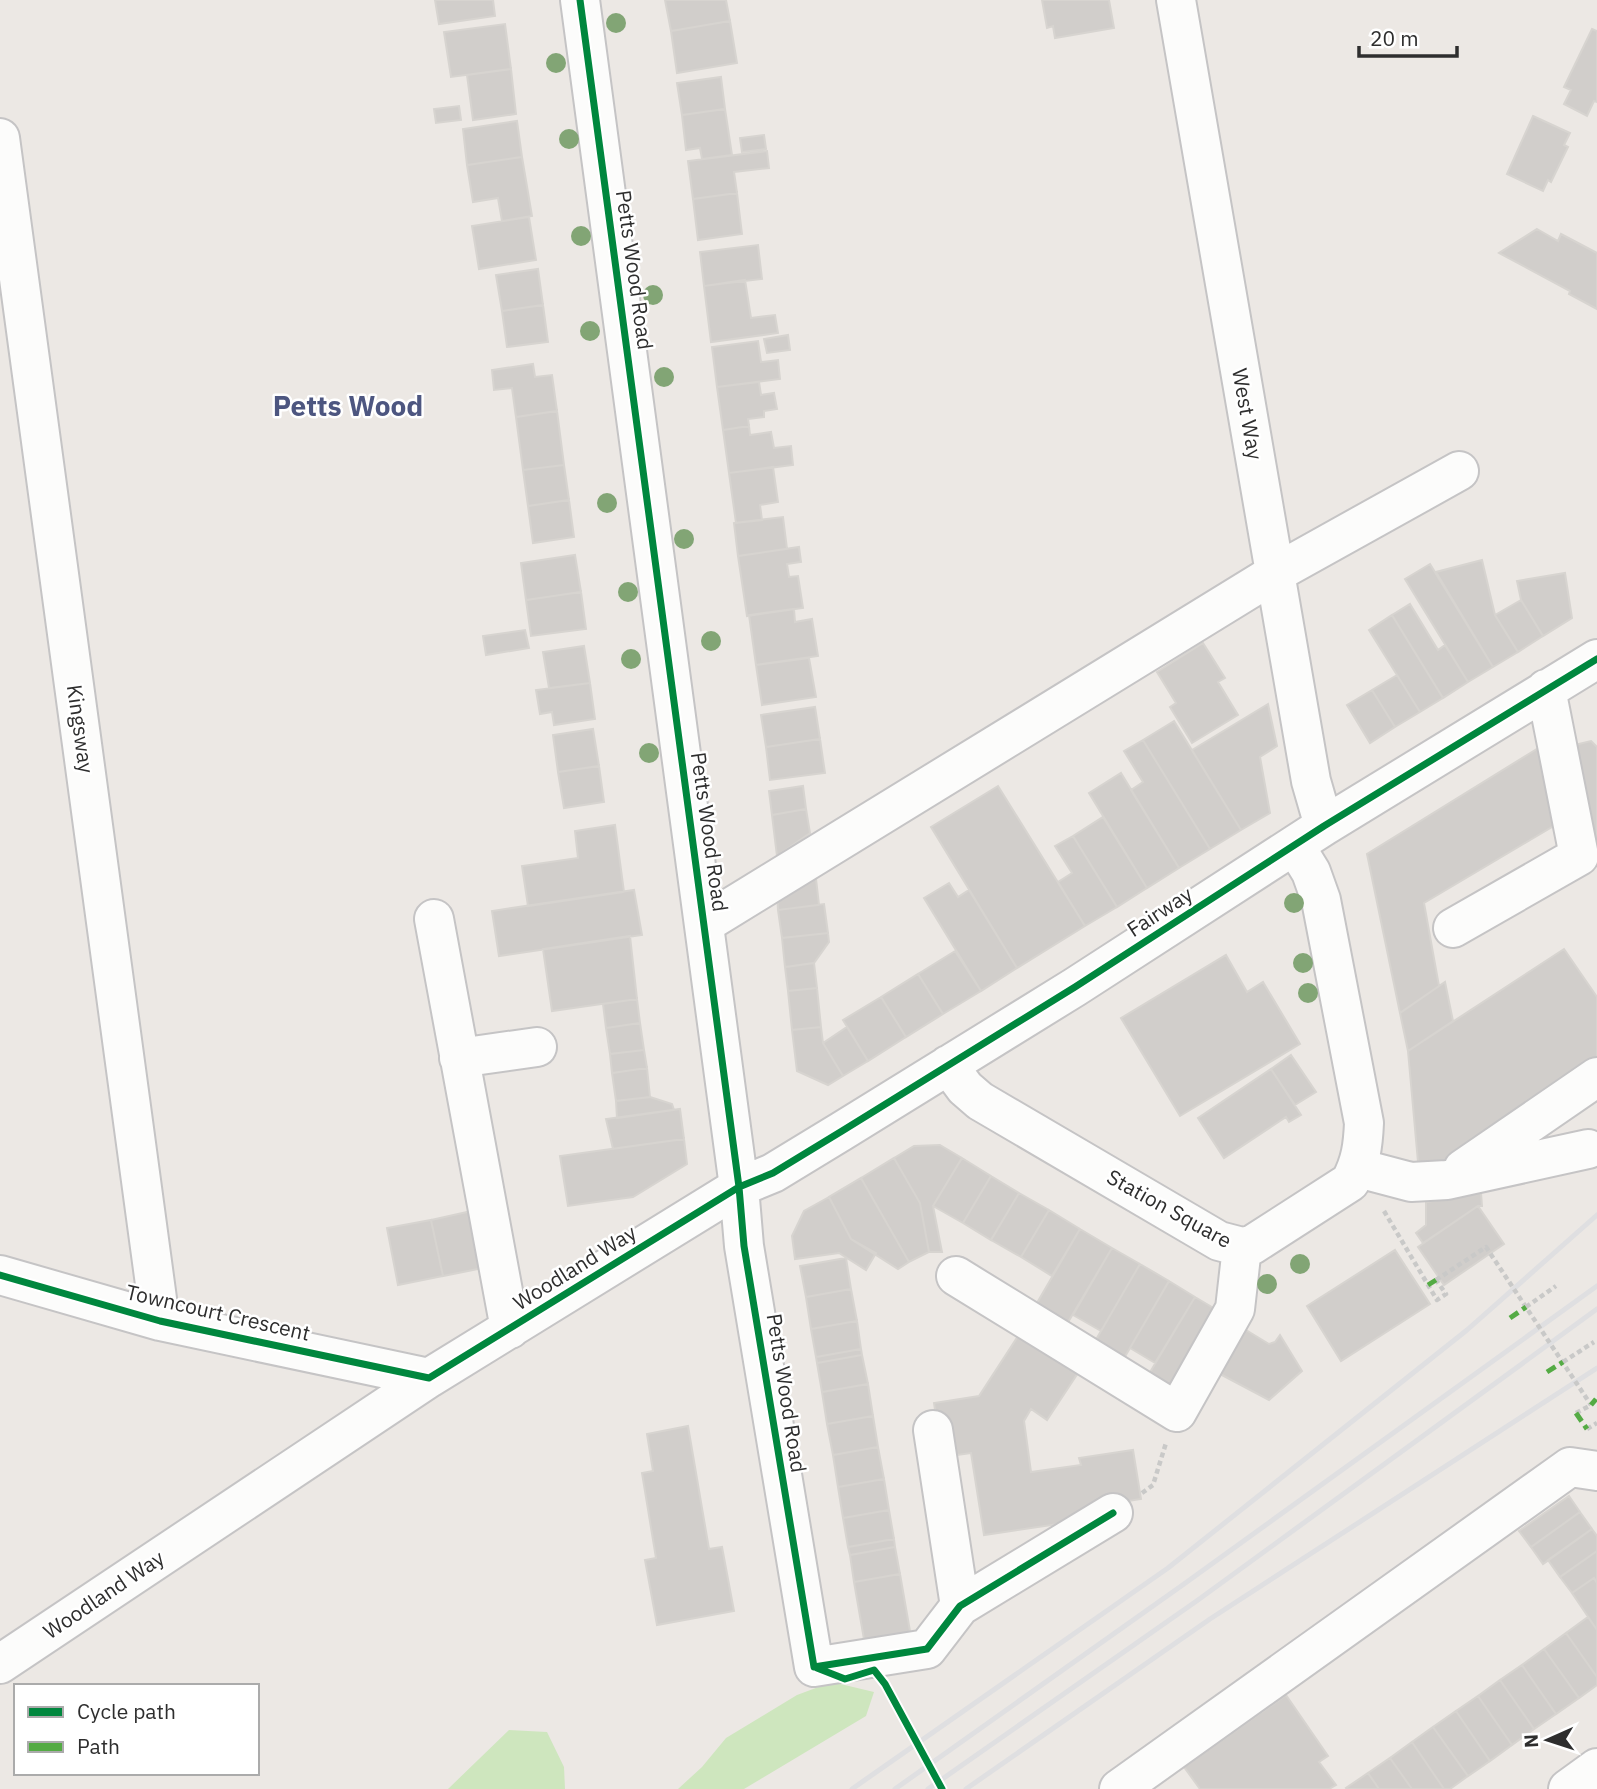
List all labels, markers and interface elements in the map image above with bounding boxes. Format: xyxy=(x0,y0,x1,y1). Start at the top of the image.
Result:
scale bar xyxy=(1359,14,1457,58)
text: 20 m xyxy=(1370,24,1419,52)
street label: Petts Wood Road xyxy=(610,188,660,351)
street label: West Way xyxy=(1226,366,1270,462)
district label: Petts Wood xyxy=(273,387,423,424)
street label: Kingsway xyxy=(61,683,101,775)
street label: Petts Wood Road xyxy=(685,750,735,913)
street label: Fairway xyxy=(1121,879,1198,943)
street label: Station Square xyxy=(1102,1162,1237,1254)
street label: Woodland Way xyxy=(508,1218,642,1316)
street label: Towncourt Crescent xyxy=(123,1277,313,1347)
street label: Petts Wood Road xyxy=(761,1311,813,1474)
street label: Woodland Way xyxy=(38,1543,170,1645)
legend xyxy=(14,1684,259,1775)
text: Cycle path xyxy=(77,1697,176,1725)
north arrow xyxy=(1513,1705,1583,1775)
text: Path xyxy=(77,1732,120,1760)
text: N xyxy=(1519,1733,1543,1748)

